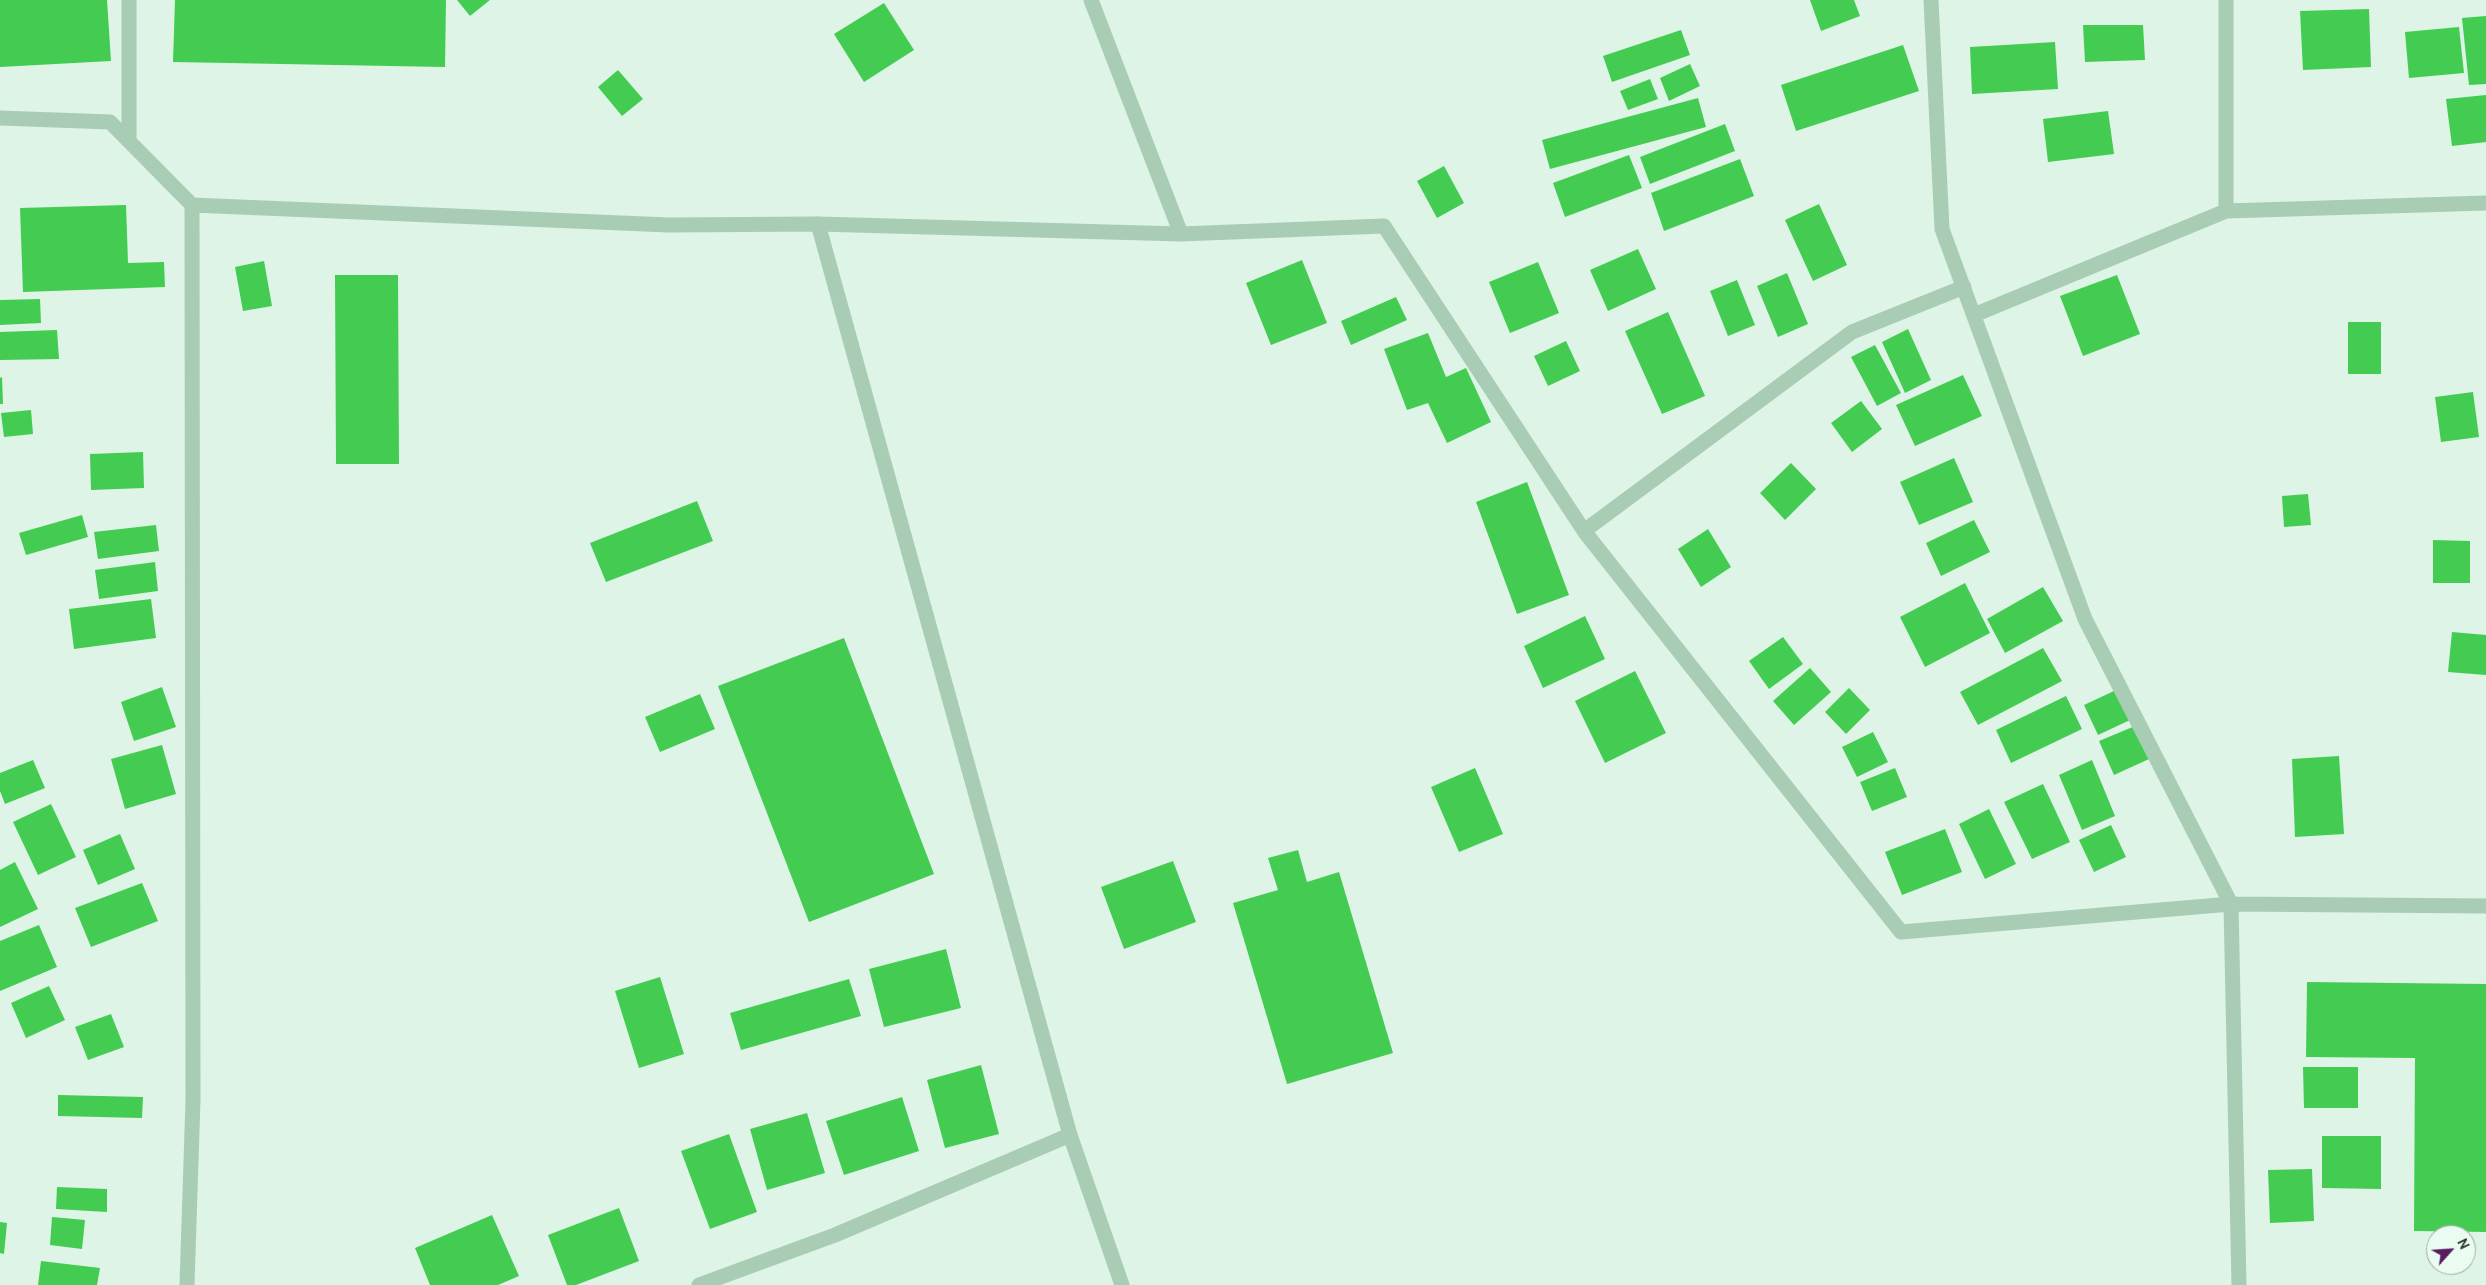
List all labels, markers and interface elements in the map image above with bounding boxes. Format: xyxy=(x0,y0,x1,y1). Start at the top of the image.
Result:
north arrow xyxy=(2426,1225,2476,1275)
text: N xyxy=(2453,1235,2474,1252)

